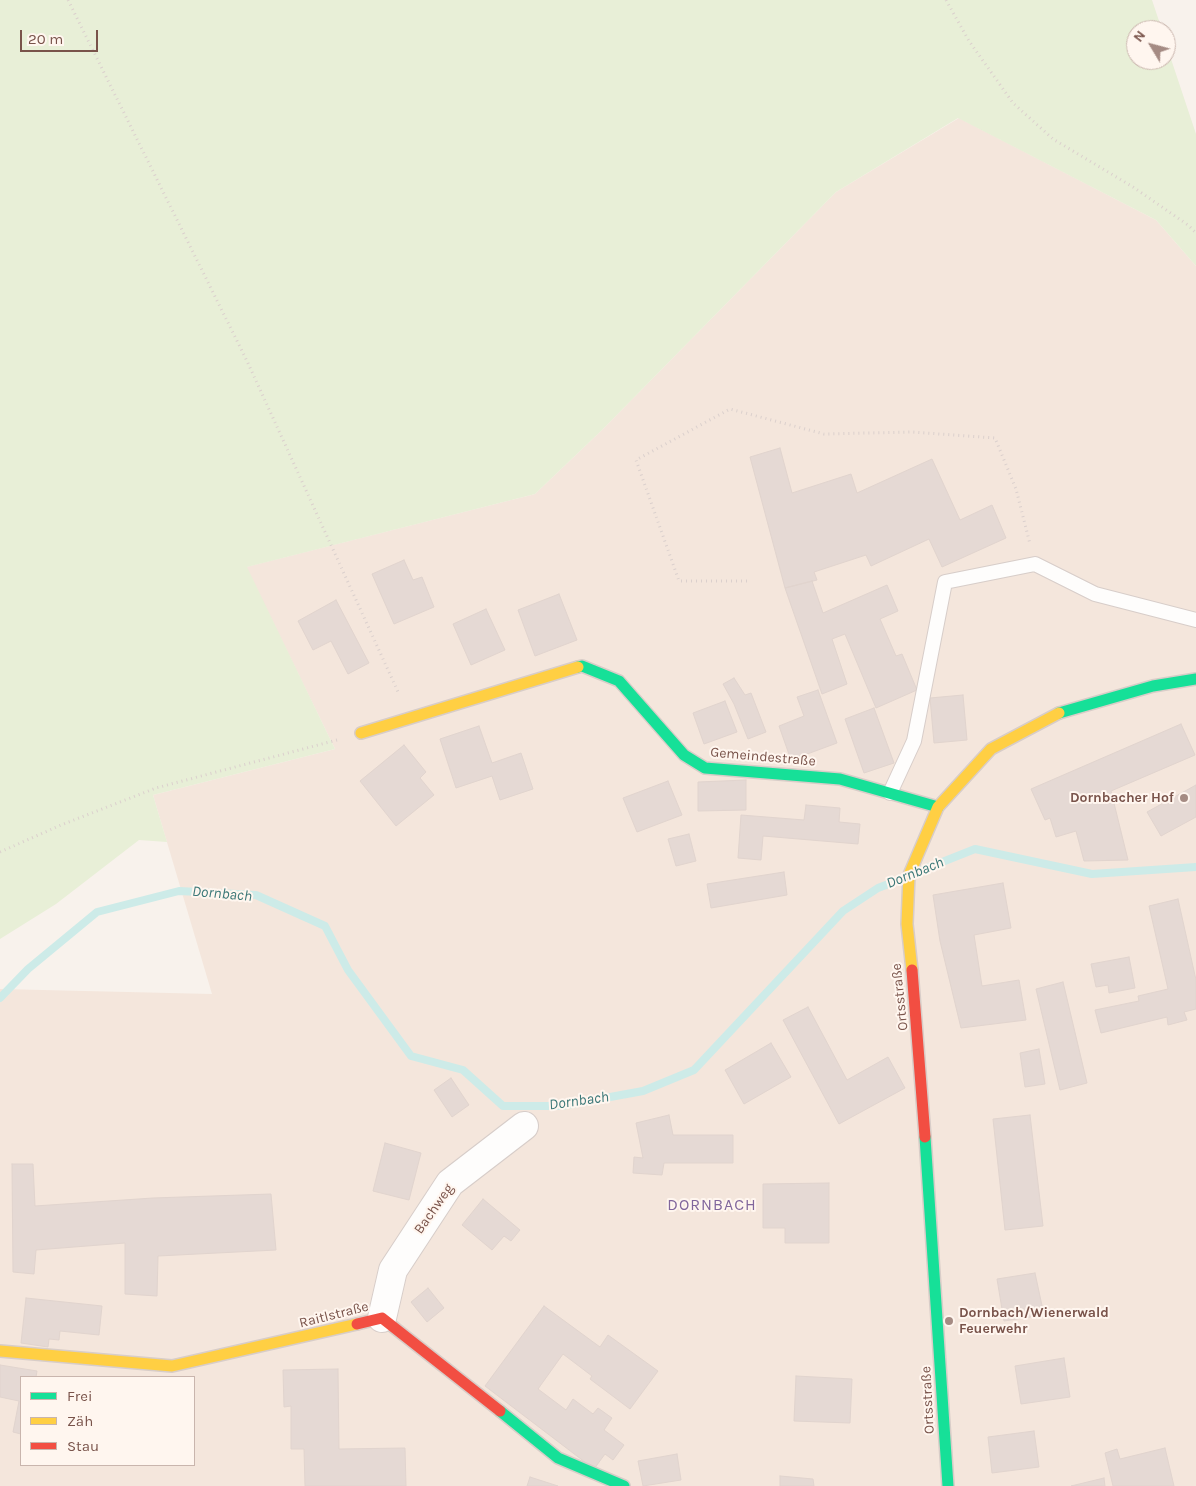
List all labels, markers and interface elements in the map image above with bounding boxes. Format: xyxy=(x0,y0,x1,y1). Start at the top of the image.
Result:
scale bar xyxy=(22,20,100,52)
north arrow xyxy=(1126,20,1176,70)
text: N xyxy=(1130,27,1149,45)
text: 20 m xyxy=(28,30,63,48)
street label: Gemeindestraße xyxy=(710,744,816,770)
place label: Dornbacher Hof xyxy=(1070,790,1174,806)
marker: Dornbacher Hof xyxy=(1178,792,1190,804)
water label: Dornbach xyxy=(884,853,946,893)
water label: Dornbach xyxy=(191,882,253,906)
street label: Ortsstraße xyxy=(888,962,912,1032)
water label: Dornbach xyxy=(548,1088,610,1114)
street label: Bachweg xyxy=(411,1181,457,1237)
district label: DORNBACH xyxy=(666,1195,758,1215)
street label: Raitlstraße xyxy=(298,1298,370,1332)
place label: Dornbach/Wienerwald Feuerwehr xyxy=(959,1305,1109,1338)
marker: Dornbach/Wienerwald Feuerwehr xyxy=(943,1315,955,1327)
street label: Ortsstraße xyxy=(918,1366,938,1434)
legend xyxy=(20,1376,195,1466)
text: Frei xyxy=(67,1387,92,1405)
text: Zäh xyxy=(67,1412,93,1430)
text: Stau xyxy=(67,1437,99,1455)

